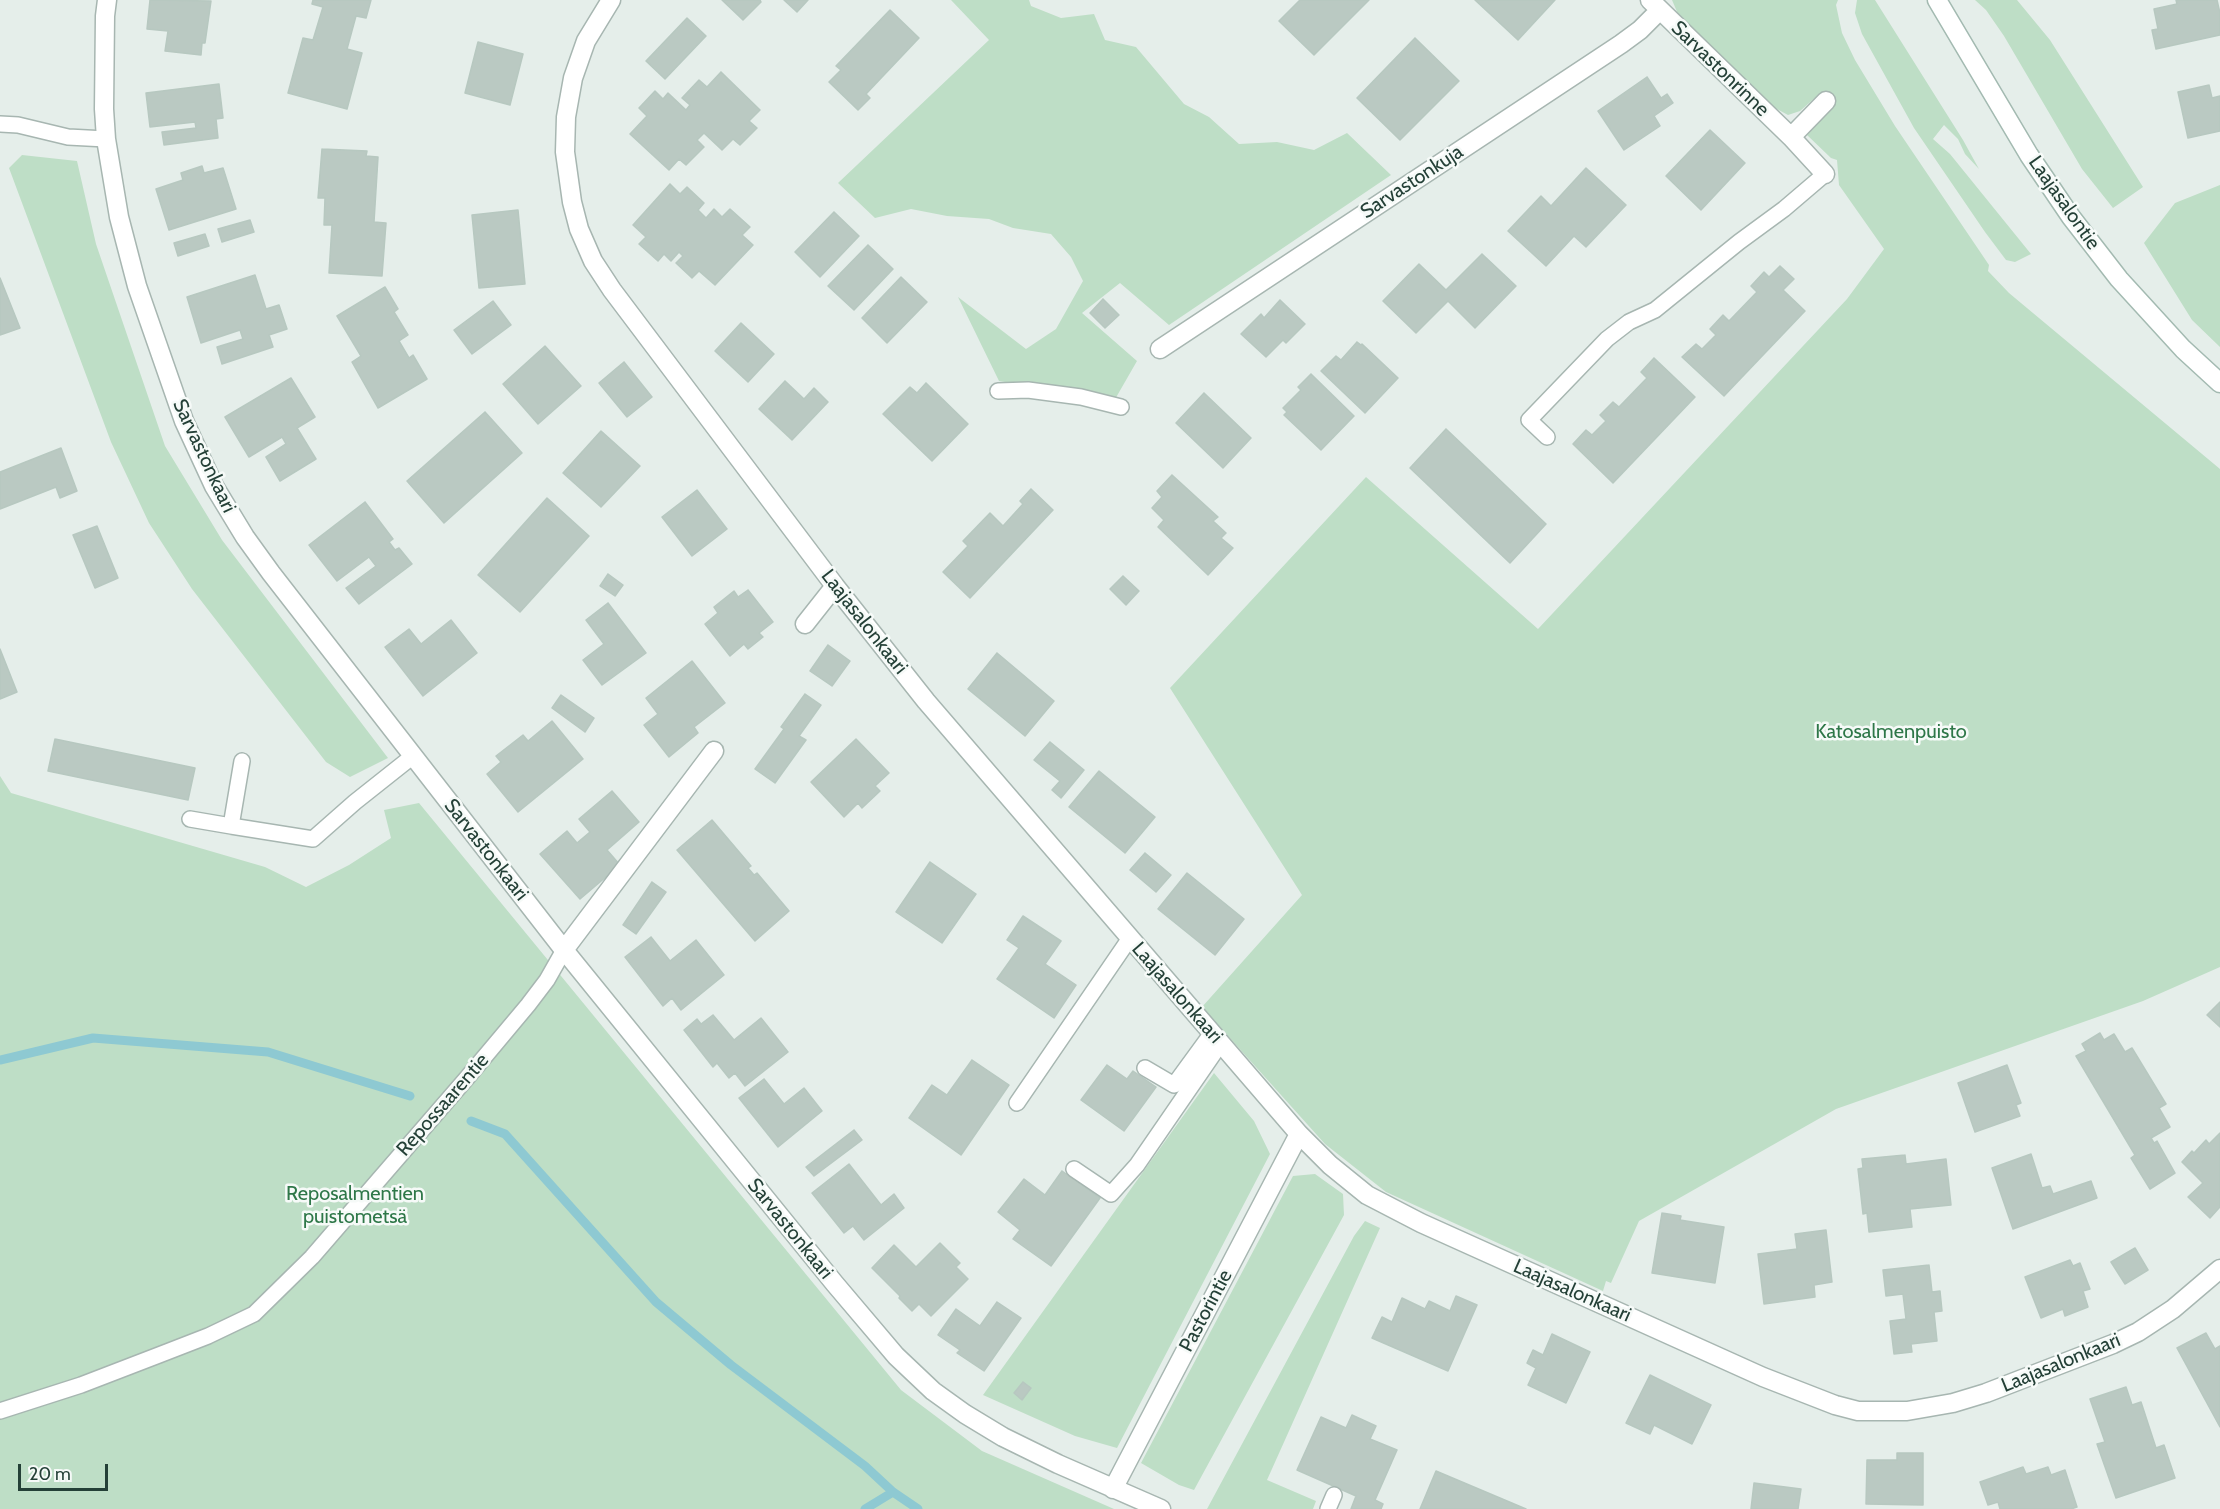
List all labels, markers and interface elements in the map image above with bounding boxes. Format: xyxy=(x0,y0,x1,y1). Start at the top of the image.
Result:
street label: Sarvastonrinne xyxy=(1666,16,1774,122)
street label: Sarvastonkuja xyxy=(1356,140,1468,224)
street label: Laajasalontie xyxy=(2023,152,2105,254)
street label: Sarvastonkaari xyxy=(167,395,241,517)
street label: Laajasalonkaari xyxy=(816,565,912,679)
park label: Katosalmenpuisto xyxy=(1815,720,1967,744)
street label: Sarvastonkaari xyxy=(439,794,533,906)
street label: Laajasalonkaari xyxy=(1126,937,1228,1049)
street label: Repossaarentie xyxy=(392,1049,494,1161)
street label: Sarvastonkaari xyxy=(742,1174,838,1284)
park label: Reposalmentien puistometsä xyxy=(286,1182,424,1229)
street label: Laajasalonkaari xyxy=(1509,1254,1635,1328)
street label: Pastorintie xyxy=(1174,1266,1238,1356)
street label: Laajasalonkaari xyxy=(1998,1328,2124,1398)
scale bar xyxy=(21,1452,111,1490)
text: 20 m xyxy=(29,1463,71,1485)

